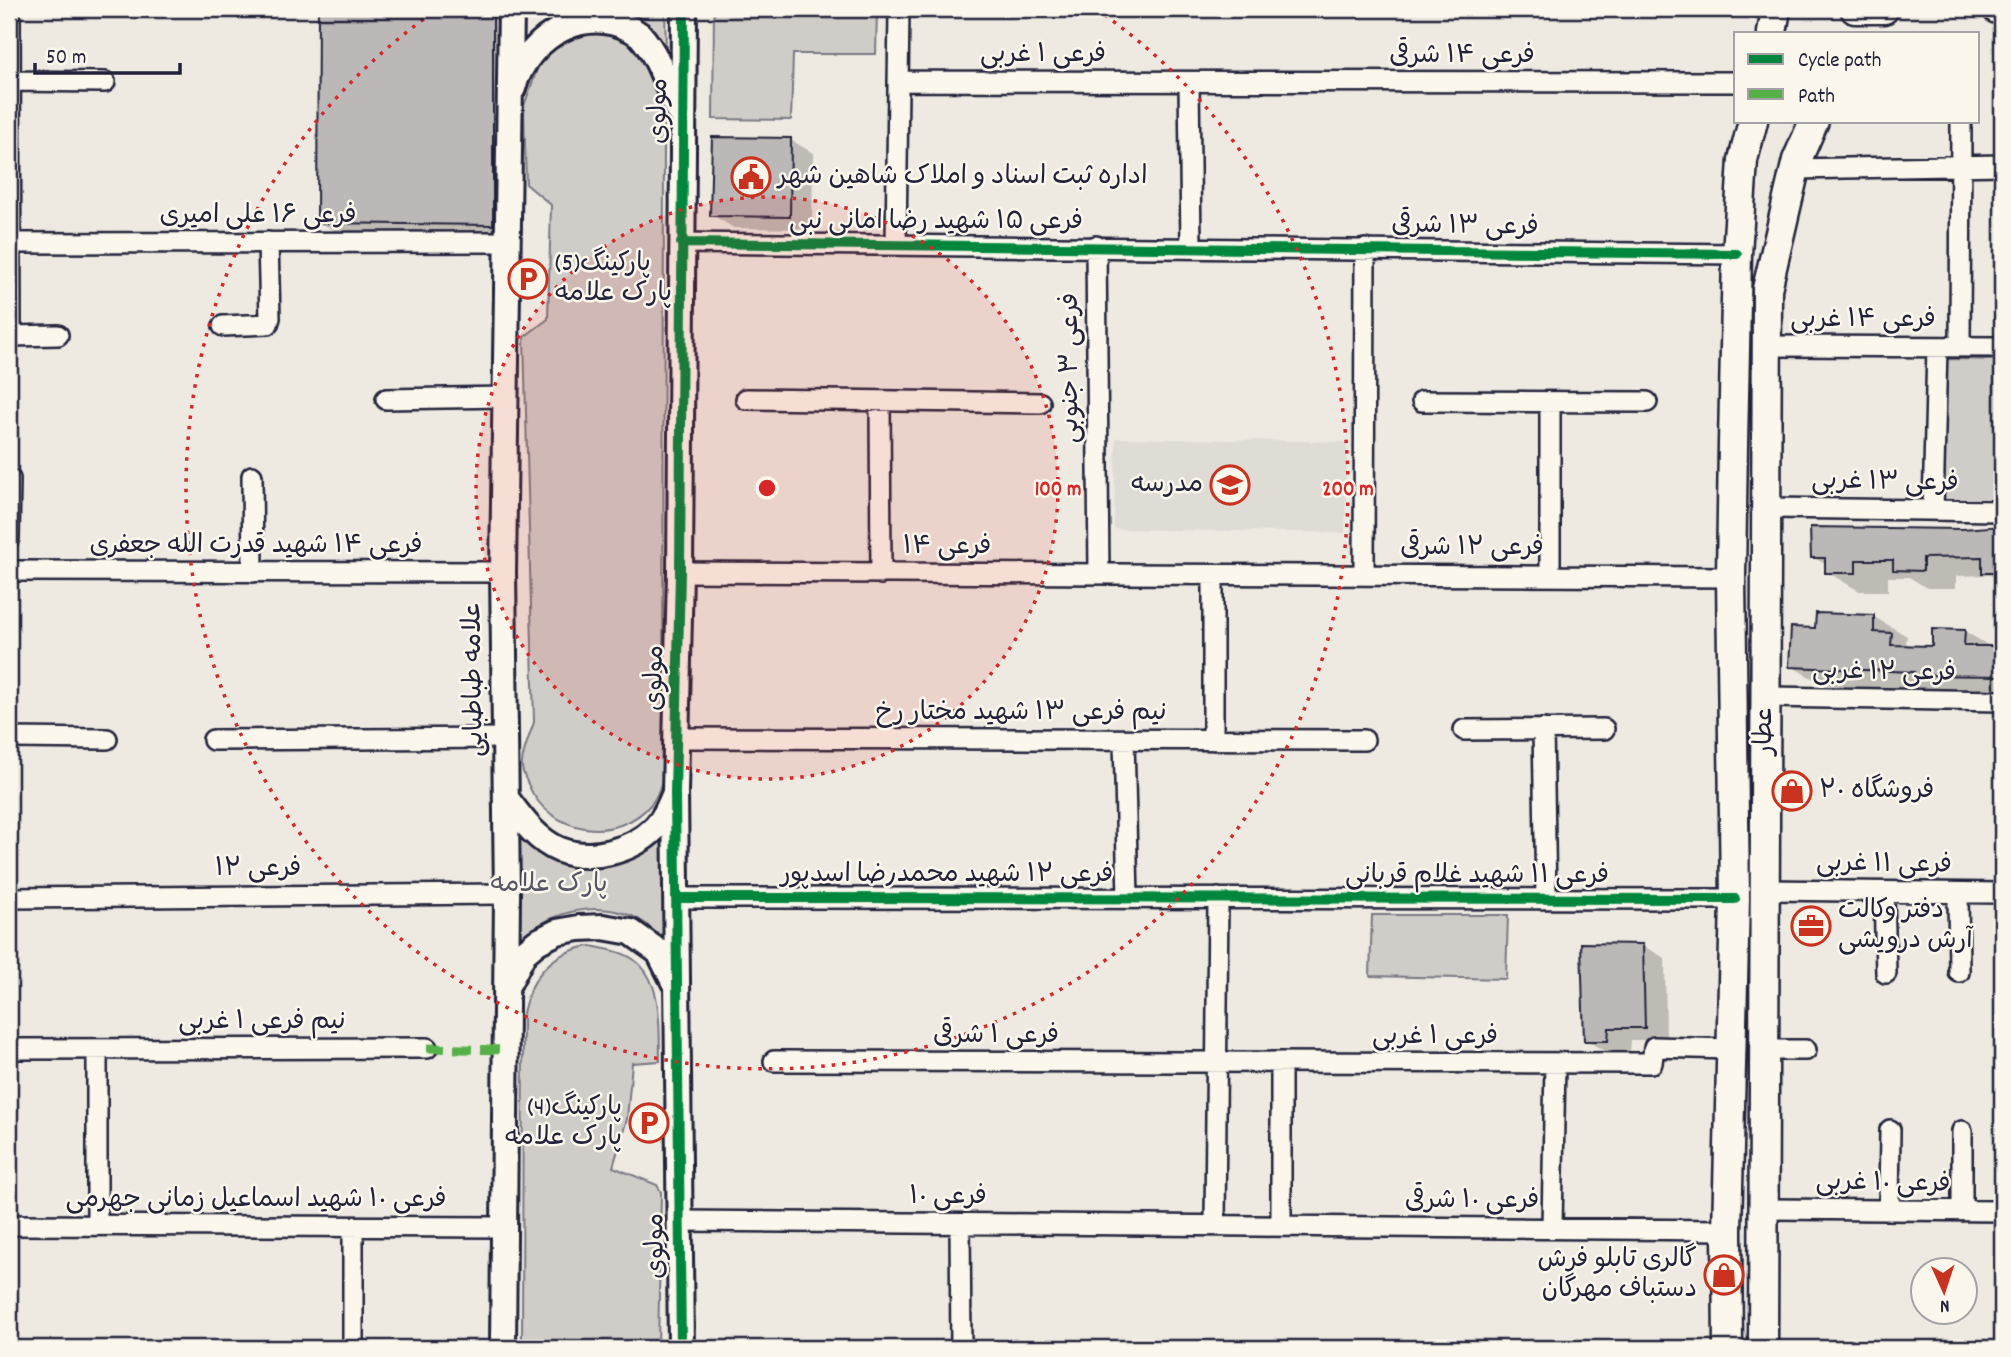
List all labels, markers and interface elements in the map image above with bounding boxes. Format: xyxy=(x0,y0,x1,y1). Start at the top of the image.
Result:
scale bar xyxy=(35,32,180,76)
legend xyxy=(1734,32,1980,122)
street label: فرعی ۱ غربی xyxy=(980,37,1106,74)
street label: فرعی ۱۴ شرقی xyxy=(1389,37,1535,75)
text: 50 m xyxy=(46,44,86,74)
text: Cycle path xyxy=(1798,47,1881,77)
street label: مولوی xyxy=(641,78,679,144)
text: Path xyxy=(1798,83,1835,113)
public building icon: اداره ثبت اسناد و املاک شاهین شهر xyxy=(730,156,772,198)
place label: اداره ثبت اسناد و املاک شاهین شهر xyxy=(776,159,1148,196)
street label: فرعی ۱۶ علی امیری xyxy=(160,198,356,235)
street label: فرعی ۱۵ شهید رضا امانی نبی xyxy=(789,204,1083,241)
street label: فرعی ۱۳ شرقی xyxy=(1391,206,1539,247)
place label: پارکینگ(5) پارک علامه xyxy=(555,246,672,313)
parking icon: پارکینگ(5) پارک علامه xyxy=(507,258,549,300)
street label: فرعی ۳ جنوبی xyxy=(1053,293,1090,443)
street label: فرعی ۱۴ غربی xyxy=(1790,302,1936,339)
street label: فرعی ۱۳ غربی xyxy=(1811,463,1959,503)
school or university icon: مدرسه xyxy=(1209,464,1251,506)
place label: مدرسه xyxy=(1131,467,1203,504)
centre of rings xyxy=(755,476,779,500)
text: 100 m xyxy=(1035,476,1081,506)
text: 200 m xyxy=(1322,476,1374,506)
street label: فرعی ۱۴ شهید قدرت الله جعفری xyxy=(89,528,423,565)
street label: فرعی ۱۴ xyxy=(903,529,991,566)
street label: فرعی ۱۲ شرقی xyxy=(1400,529,1544,567)
street label: علامه طباطبایی xyxy=(455,601,495,757)
street label: مولوی xyxy=(637,645,675,711)
street label: فرعی ۱۲ غربی xyxy=(1812,653,1956,693)
street label: نیم فرعی ۱۳ شهید مختار رخ xyxy=(875,695,1167,732)
street label: عطار xyxy=(1747,707,1784,757)
shop icon: فروشگاه ۲۰ xyxy=(1771,770,1813,812)
place label: فروشگاه ۲۰ xyxy=(1819,773,1934,810)
street label: فرعی ۱۱ غربی xyxy=(1816,845,1952,885)
street label: فرعی ۱۲ xyxy=(215,851,301,888)
street label: فرعی ۱۲ شهید محمدرضا اسدپور xyxy=(779,857,1113,894)
street label: فرعی ۱۱ شهید غلام قربانی xyxy=(1345,858,1609,895)
park label: پارک علامه xyxy=(490,867,608,904)
place label: دفتر وکالت آرش درویشی xyxy=(1838,893,1974,960)
office icon: دفتر وکالت آرش درویشی xyxy=(1790,905,1832,947)
street label: نیم فرعی ۱ غربی xyxy=(178,1004,346,1041)
street label: فرعی ۱ شرقی xyxy=(933,1017,1059,1055)
street label: فرعی ۱ غربی xyxy=(1372,1019,1498,1056)
place label: پارکینگ(4) پارک علامه xyxy=(505,1090,622,1157)
parking icon: پارکینگ(4) پارک علامه xyxy=(628,1102,670,1144)
street label: فرعی ۱۰ غربی xyxy=(1815,1164,1951,1204)
street label: فرعی ۱۰ xyxy=(909,1179,987,1216)
street label: فرعی ۱۰ شهید اسماعیل زمانی جهرمی xyxy=(66,1182,446,1219)
street label: فرعی ۱۰ شرقی xyxy=(1405,1182,1539,1220)
street label: مولوی xyxy=(638,1213,676,1279)
place label: گالری تابلو فرش دستباف مهرگان xyxy=(1537,1242,1697,1309)
shop icon: گالری تابلو فرش دستباف مهرگان xyxy=(1703,1254,1745,1296)
north arrow xyxy=(1910,1256,1980,1326)
text: N xyxy=(1939,1291,1950,1318)

